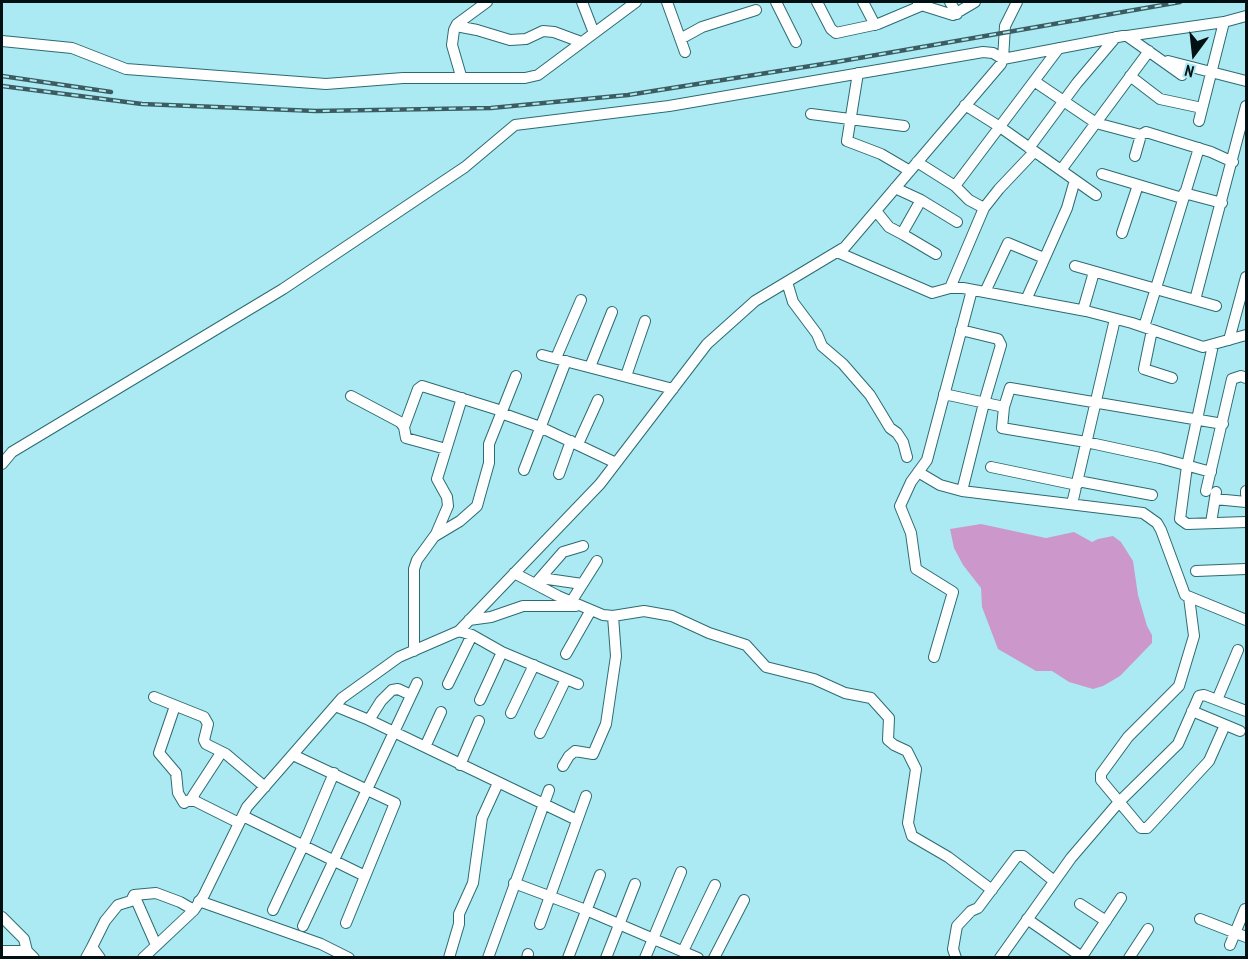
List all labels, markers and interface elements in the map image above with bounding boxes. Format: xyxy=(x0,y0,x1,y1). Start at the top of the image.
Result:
north arrow xyxy=(1164,24,1224,84)
text: N xyxy=(1183,61,1196,82)

